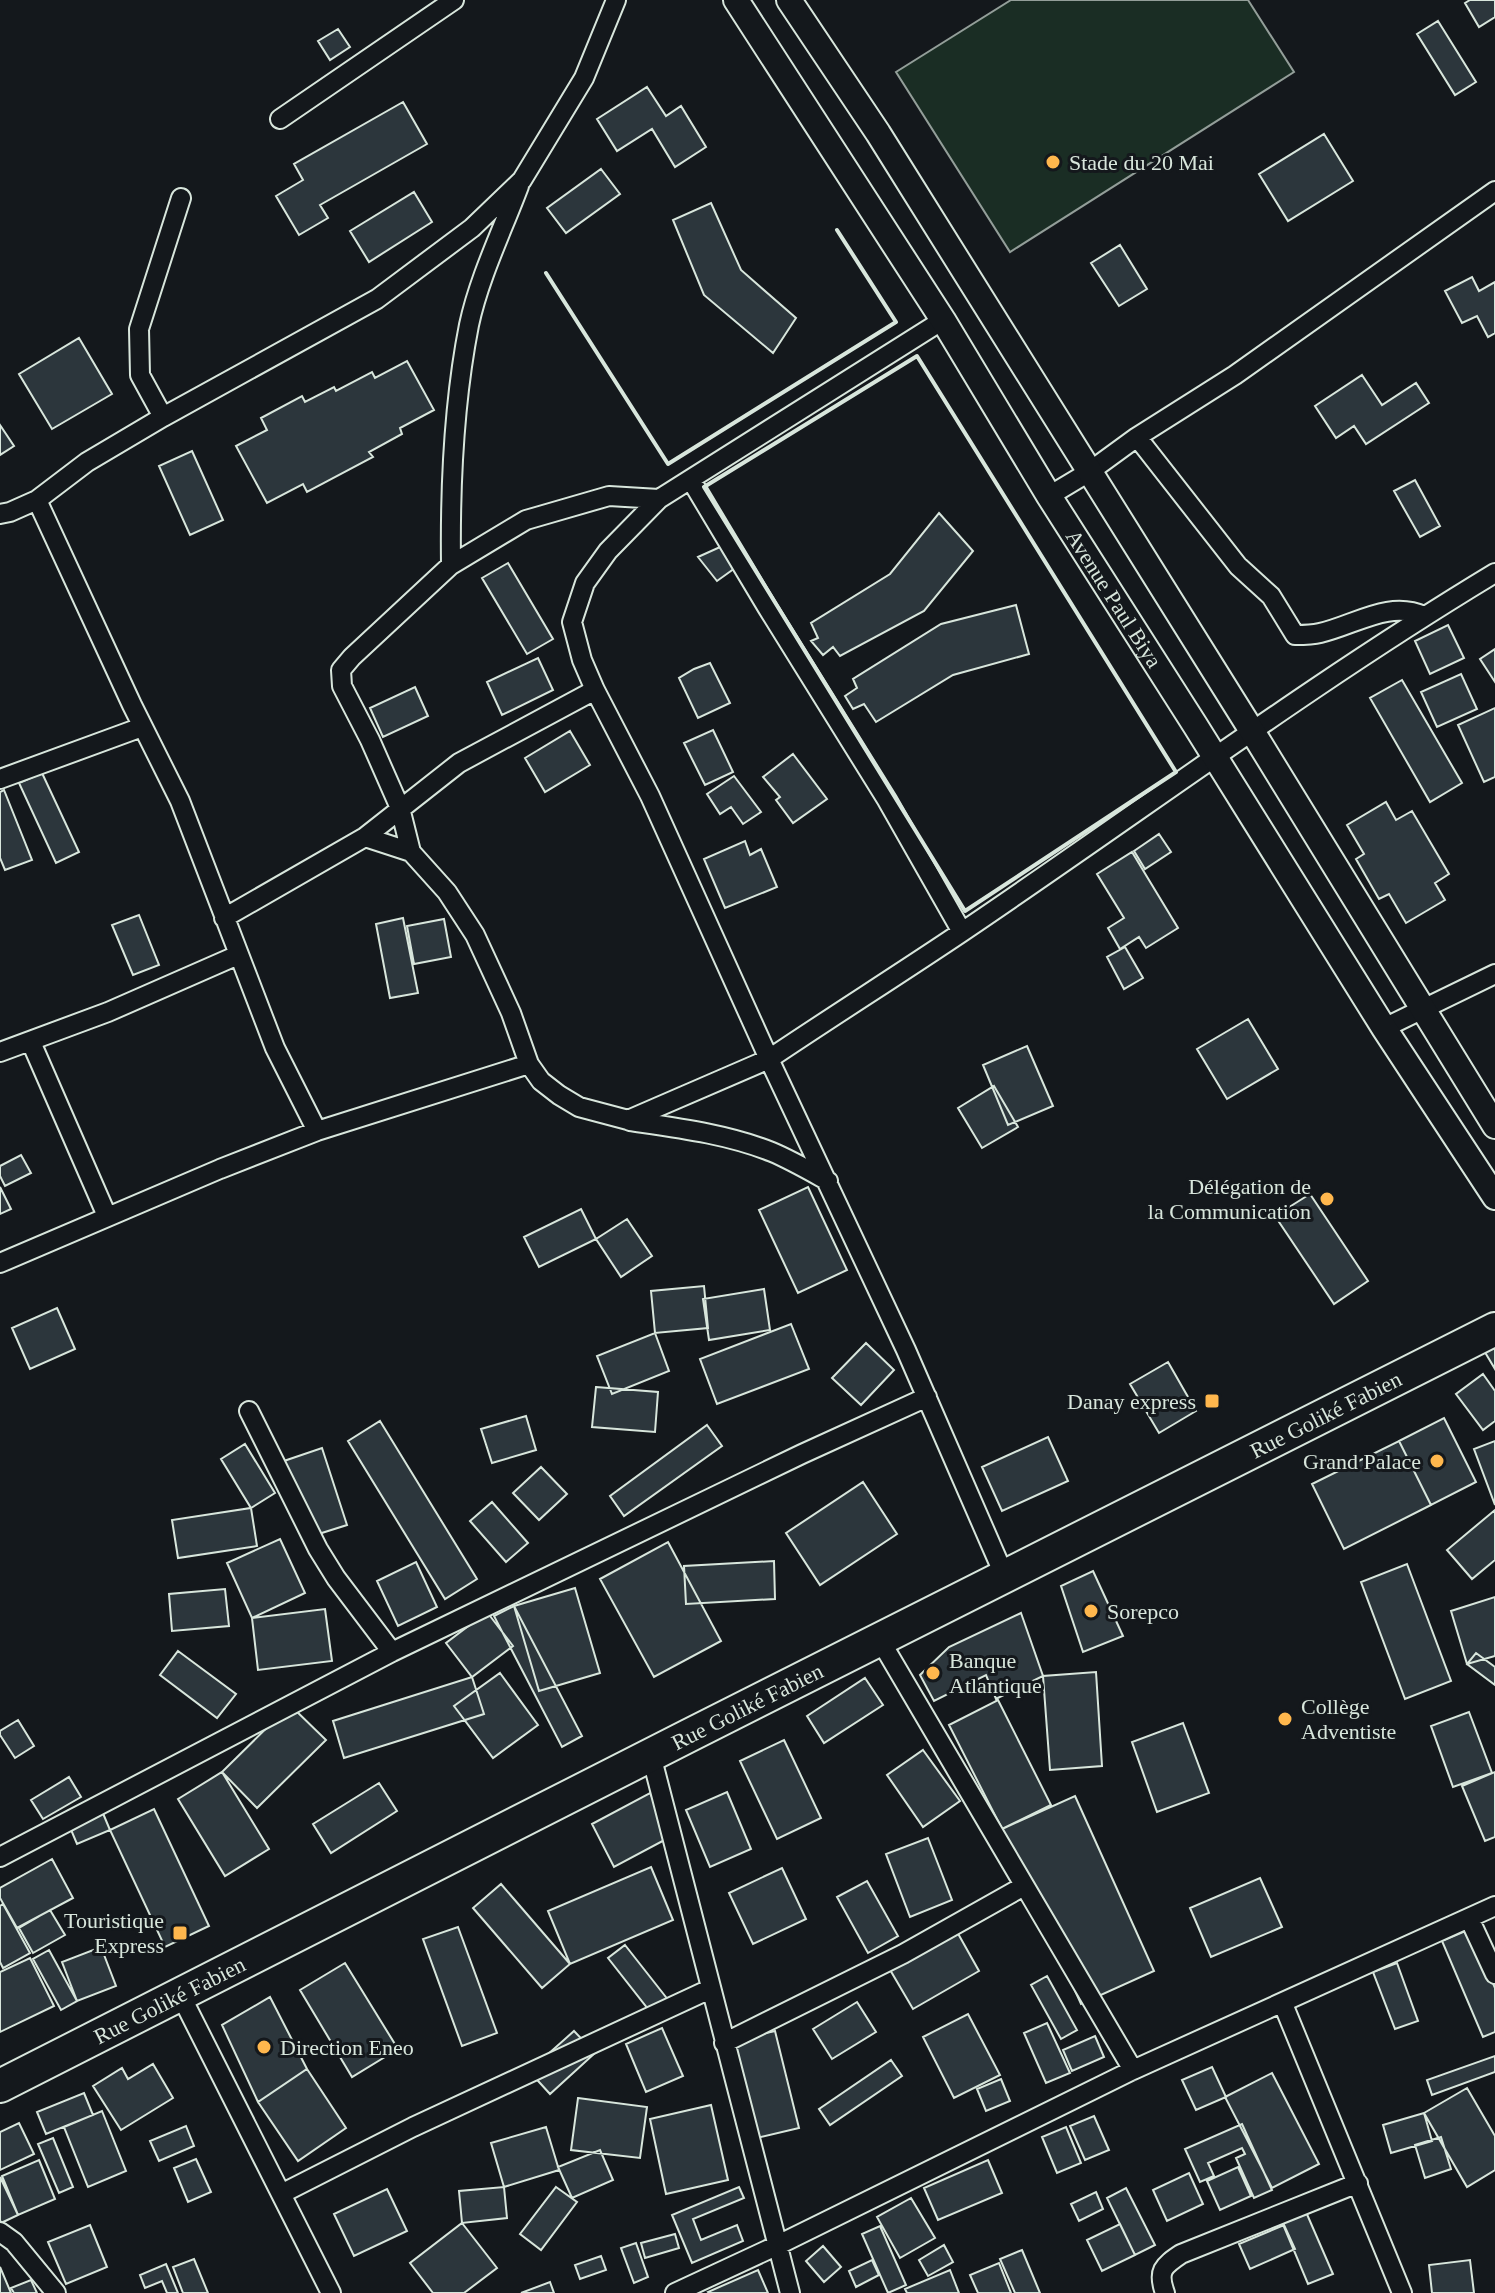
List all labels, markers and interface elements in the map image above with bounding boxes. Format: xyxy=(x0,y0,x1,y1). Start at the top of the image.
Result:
place label: Stade du 20 Mai xyxy=(1069,150,1214,175)
marker: Stade du 20 Mai xyxy=(1044,153,1062,171)
street label: Avenue Paul Biya xyxy=(1061,525,1168,672)
place label: Délégation de la Communication xyxy=(1148,1174,1311,1224)
marker: Délégation de la Communication xyxy=(1318,1190,1336,1208)
street label: Rue Goliké Fabien xyxy=(1246,1366,1405,1463)
place label: Danay express xyxy=(1067,1389,1196,1414)
marker: Danay express xyxy=(1203,1392,1221,1410)
place label: Grand Palace xyxy=(1303,1449,1421,1474)
marker: Grand Palace xyxy=(1428,1452,1446,1470)
place label: Sorepco xyxy=(1107,1599,1179,1624)
marker: Sorepco xyxy=(1082,1602,1100,1620)
place label: Banque Atlantique xyxy=(949,1648,1042,1698)
street label: Rue Goliké Fabien xyxy=(667,1658,827,1755)
marker: Banque Atlantique xyxy=(924,1664,942,1682)
place label: Collège Adventiste xyxy=(1301,1694,1396,1744)
marker: Collège Adventiste xyxy=(1276,1710,1294,1728)
place label: Touristique Express xyxy=(64,1908,164,1958)
marker: Touristique Express xyxy=(171,1924,189,1942)
street label: Rue Goliké Fabien xyxy=(90,1951,249,2049)
place label: Direction Eneo xyxy=(280,2035,414,2060)
marker: Direction Eneo xyxy=(255,2038,273,2056)

